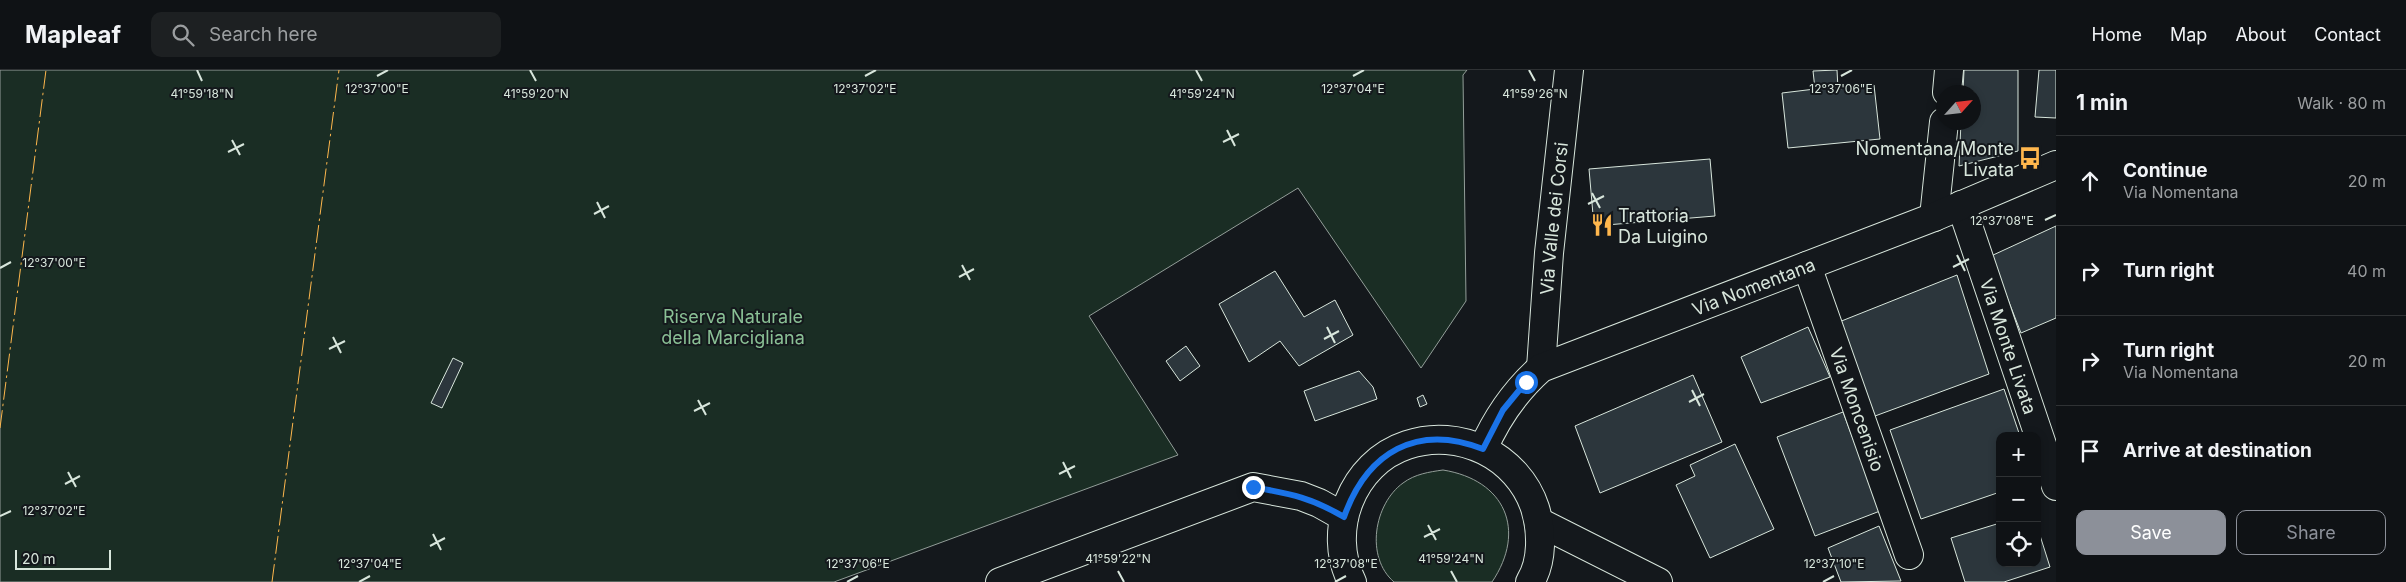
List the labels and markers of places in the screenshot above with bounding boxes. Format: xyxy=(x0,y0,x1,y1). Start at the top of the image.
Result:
place label: Nomentana/Monte Livata xyxy=(1856,138,2014,180)
bus stop icon: Nomentana/Monte Livata xyxy=(2017,145,2043,171)
place label: Trattoria Da Luigino xyxy=(1618,205,1708,247)
restaurant icon: Trattoria Da Luigino xyxy=(1589,212,1615,238)

